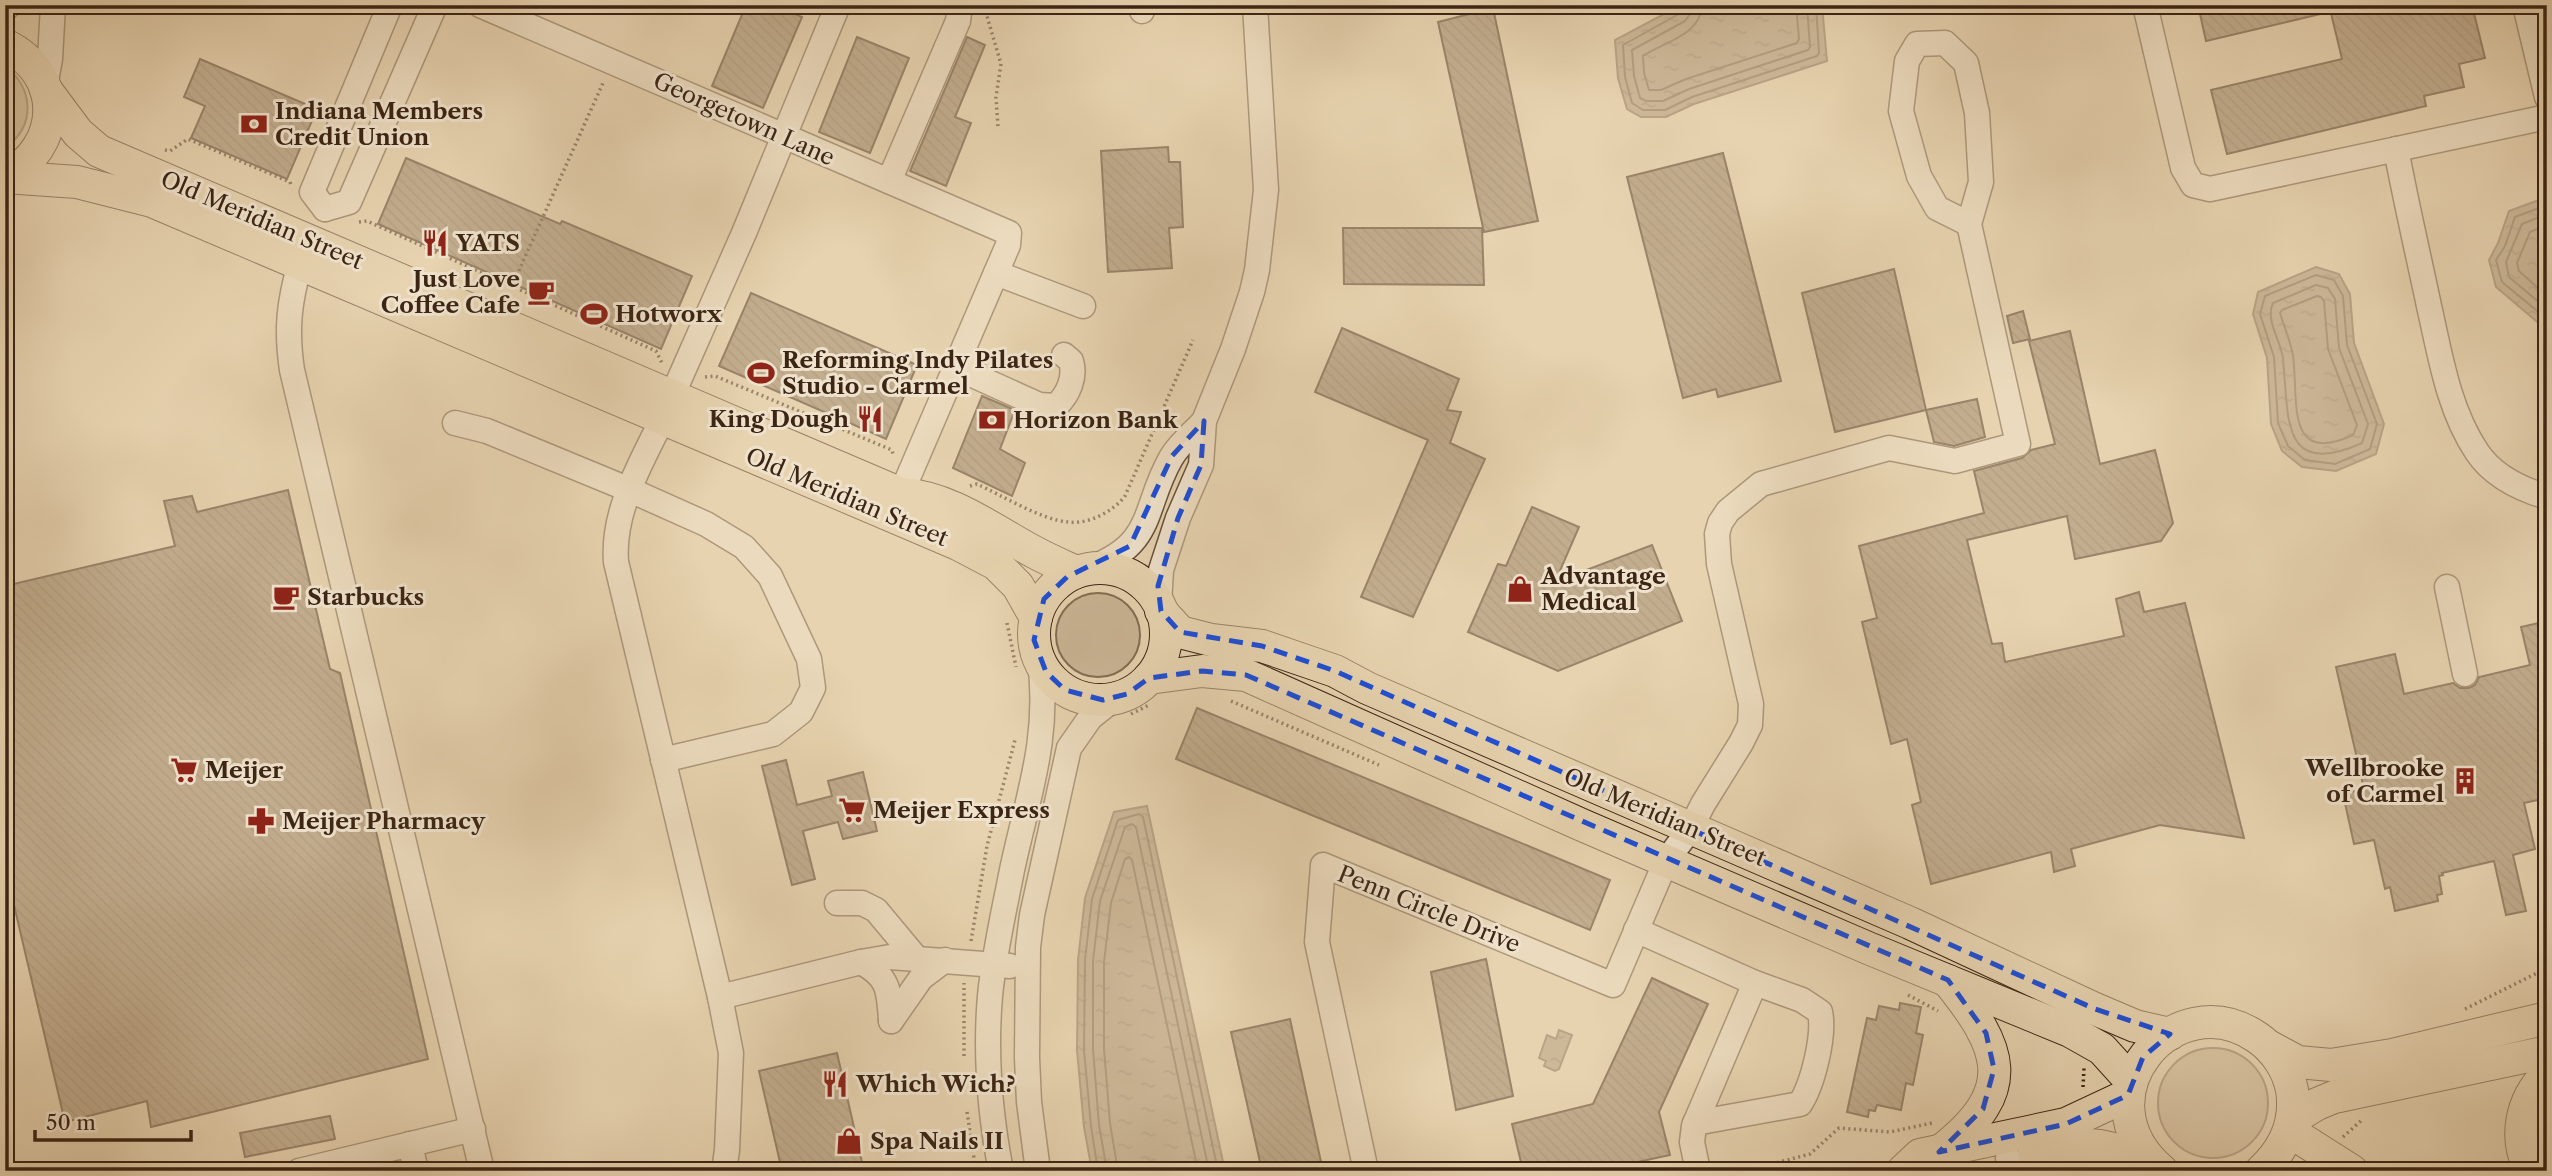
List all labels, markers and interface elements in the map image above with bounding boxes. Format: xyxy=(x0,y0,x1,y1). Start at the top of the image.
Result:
street label: Georgetown Lane xyxy=(649,66,839,172)
place label: Indiana Members Credit Union xyxy=(275,97,483,151)
bank icon: Indiana Members Credit Union xyxy=(239,109,269,139)
street label: Old Meridian Street xyxy=(157,165,367,275)
restaurant icon: YATS xyxy=(420,228,450,258)
place label: YATS xyxy=(455,229,520,257)
place label: Just Love Coffee Cafe xyxy=(381,265,520,319)
cafe icon: Just Love Coffee Cafe xyxy=(526,277,556,307)
sports icon: Hotworx xyxy=(579,299,609,329)
place label: Hotworx xyxy=(615,300,723,328)
place label: Reforming Indy Pilates Studio - Carmel xyxy=(782,346,1053,400)
sports icon: Reforming Indy Pilates Studio - Carmel xyxy=(746,358,776,388)
restaurant icon: King Dough xyxy=(855,404,885,434)
place label: King Dough xyxy=(709,405,849,433)
bank icon: Horizon Bank xyxy=(977,405,1007,435)
place label: Horizon Bank xyxy=(1013,406,1179,434)
street label: Old Meridian Street xyxy=(742,442,952,552)
place label: Advantage Medical xyxy=(1540,562,1666,616)
shop icon: Advantage Medical xyxy=(1505,574,1535,604)
cafe icon: Starbucks xyxy=(271,582,301,612)
place label: Starbucks xyxy=(307,583,424,611)
place label: Wellbrooke of Carmel xyxy=(2304,754,2444,808)
supermarket icon: Meijer xyxy=(169,755,199,785)
place label: Meijer xyxy=(205,756,284,784)
street label: Old Meridian Street xyxy=(1560,762,1770,872)
building icon: Wellbrooke of Carmel xyxy=(2450,766,2480,796)
supermarket icon: Meijer Express xyxy=(837,795,867,825)
place label: Meijer Express xyxy=(873,796,1050,824)
pharmacy icon: Meijer Pharmacy xyxy=(246,806,276,836)
place label: Meijer Pharmacy xyxy=(282,807,486,835)
street label: Penn Circle Drive xyxy=(1334,860,1524,958)
restaurant icon: Which Wich? xyxy=(820,1069,850,1099)
place label: Which Wich? xyxy=(855,1070,1015,1098)
scale bar xyxy=(35,1099,191,1143)
text: 50 m xyxy=(46,1110,96,1135)
shop icon: Spa Nails II xyxy=(834,1126,864,1156)
place label: Spa Nails II xyxy=(870,1127,1004,1155)

